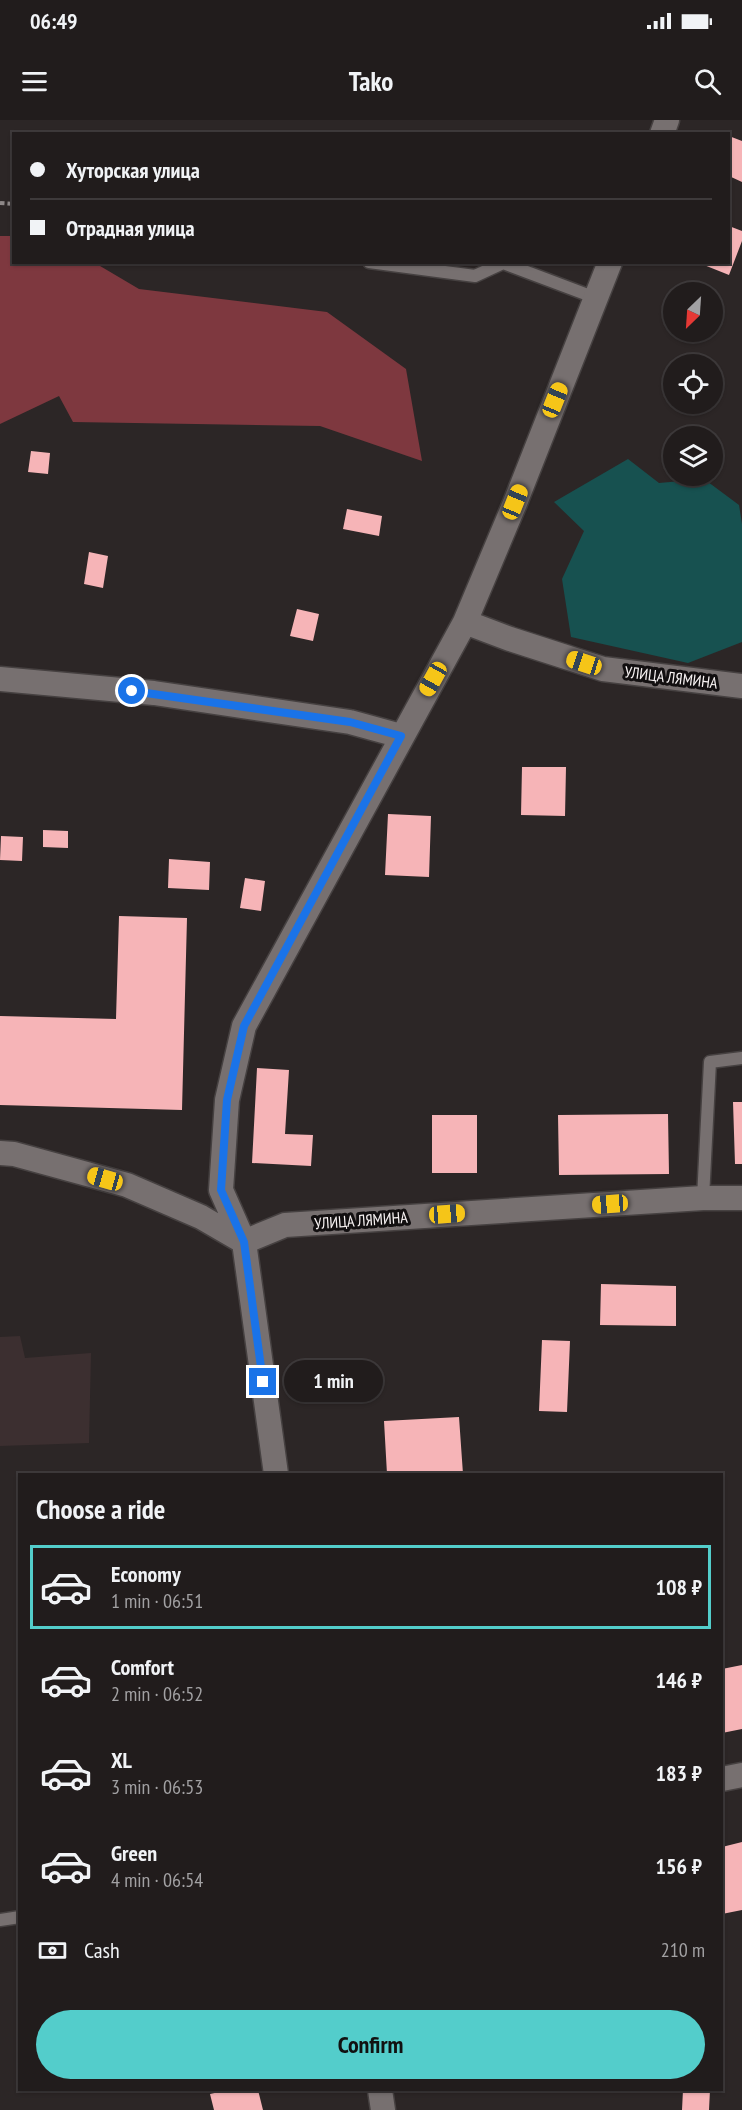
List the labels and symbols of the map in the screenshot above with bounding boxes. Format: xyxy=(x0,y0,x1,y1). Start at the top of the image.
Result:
north arrow xyxy=(663,282,723,342)
car xyxy=(540,380,570,420)
car xyxy=(500,482,530,522)
car xyxy=(564,649,604,677)
car xyxy=(416,659,450,699)
street label: УЛИЦА ЛЯМИНА xyxy=(623,661,719,693)
route start xyxy=(118,677,145,704)
car xyxy=(85,1165,125,1193)
car xyxy=(591,1194,629,1214)
car xyxy=(428,1204,466,1224)
street label: УЛИЦА ЛЯМИНА xyxy=(314,1207,409,1233)
callout: 1 min xyxy=(284,1361,383,1403)
route end xyxy=(249,1368,276,1395)

